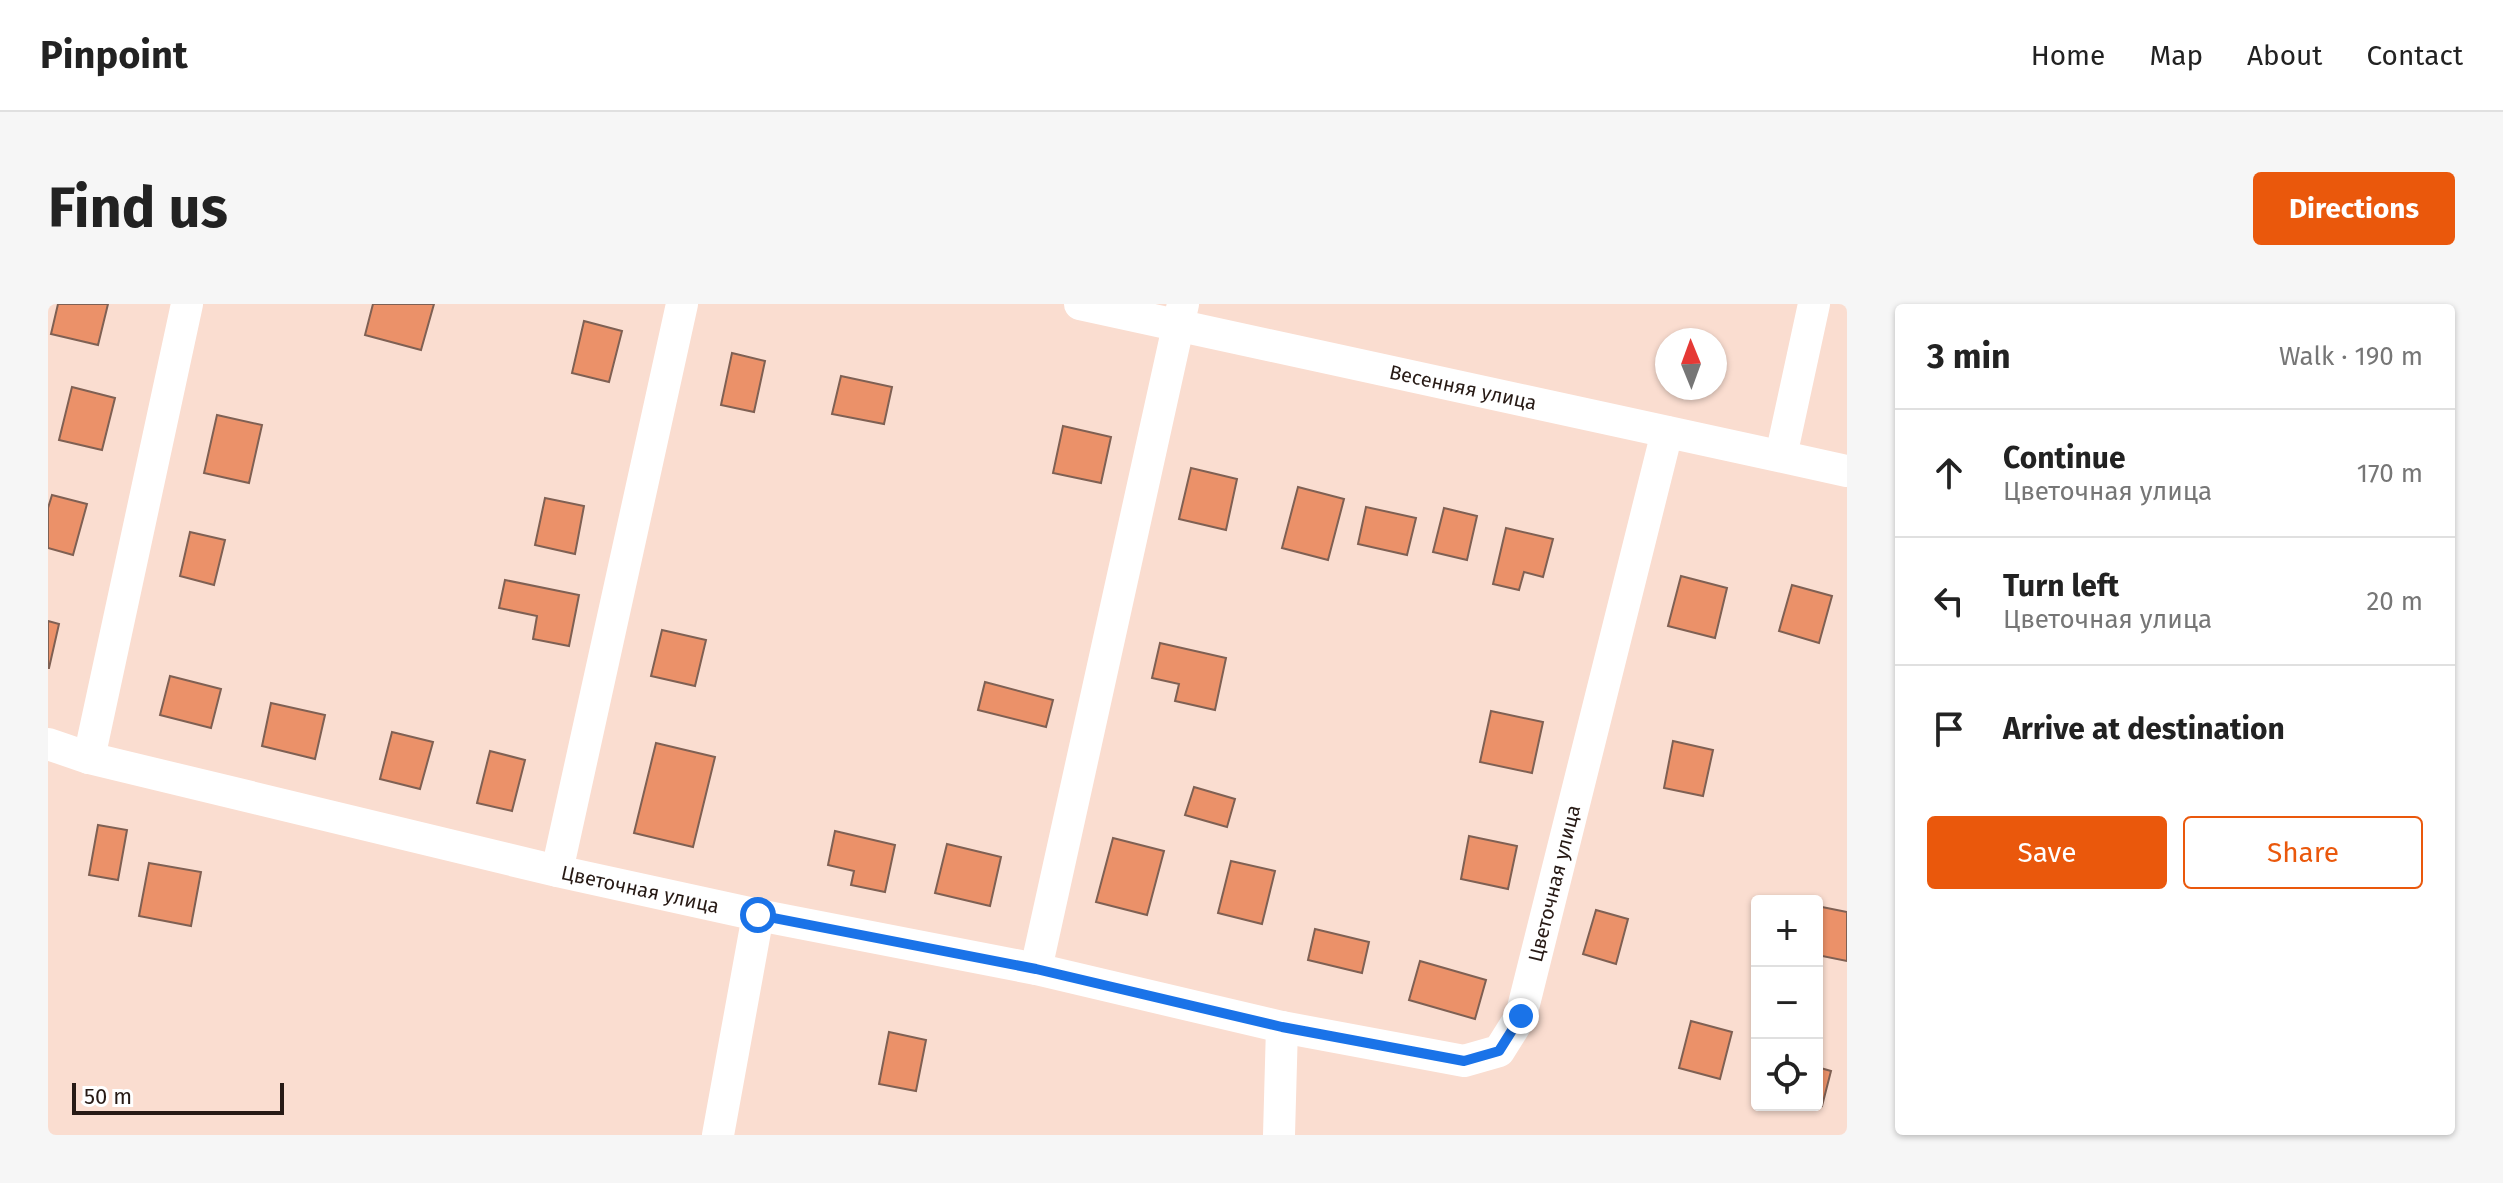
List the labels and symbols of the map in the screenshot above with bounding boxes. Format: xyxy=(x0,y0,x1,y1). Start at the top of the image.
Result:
north arrow xyxy=(1655,328,1727,400)
street label: Весенняя улица xyxy=(1387,360,1539,415)
street label: Цветочная улица xyxy=(1523,802,1585,964)
street label: Цветочная улица xyxy=(559,860,721,918)
route start xyxy=(740,897,776,933)
route end xyxy=(1503,998,1539,1034)
scale bar xyxy=(72,1079,284,1115)

